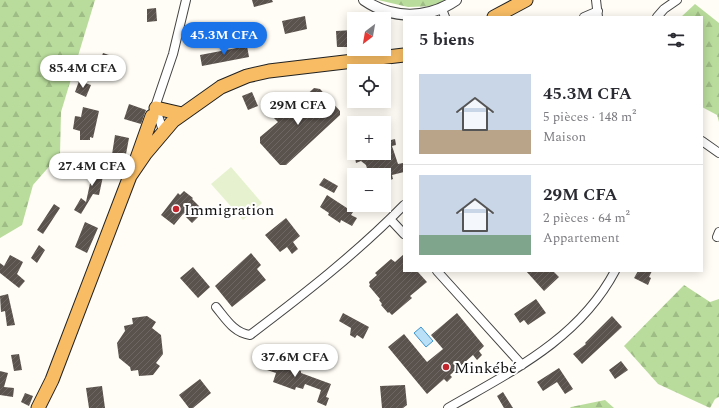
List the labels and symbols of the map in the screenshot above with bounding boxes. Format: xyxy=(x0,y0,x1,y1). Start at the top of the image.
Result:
north arrow xyxy=(347,12,391,56)
pin: 45.3M CFA xyxy=(178,22,270,56)
pin: 85.4M CFA xyxy=(37,55,129,89)
pin: 29M CFA xyxy=(261,92,335,126)
pin: 27.4M CFA xyxy=(46,153,138,187)
place label: Immigration xyxy=(184,198,274,222)
marker: Immigration xyxy=(171,204,181,214)
pin: 37.6M CFA xyxy=(249,344,341,378)
place label: Minkébé xyxy=(454,356,517,380)
marker: Minkébé xyxy=(441,362,451,372)

